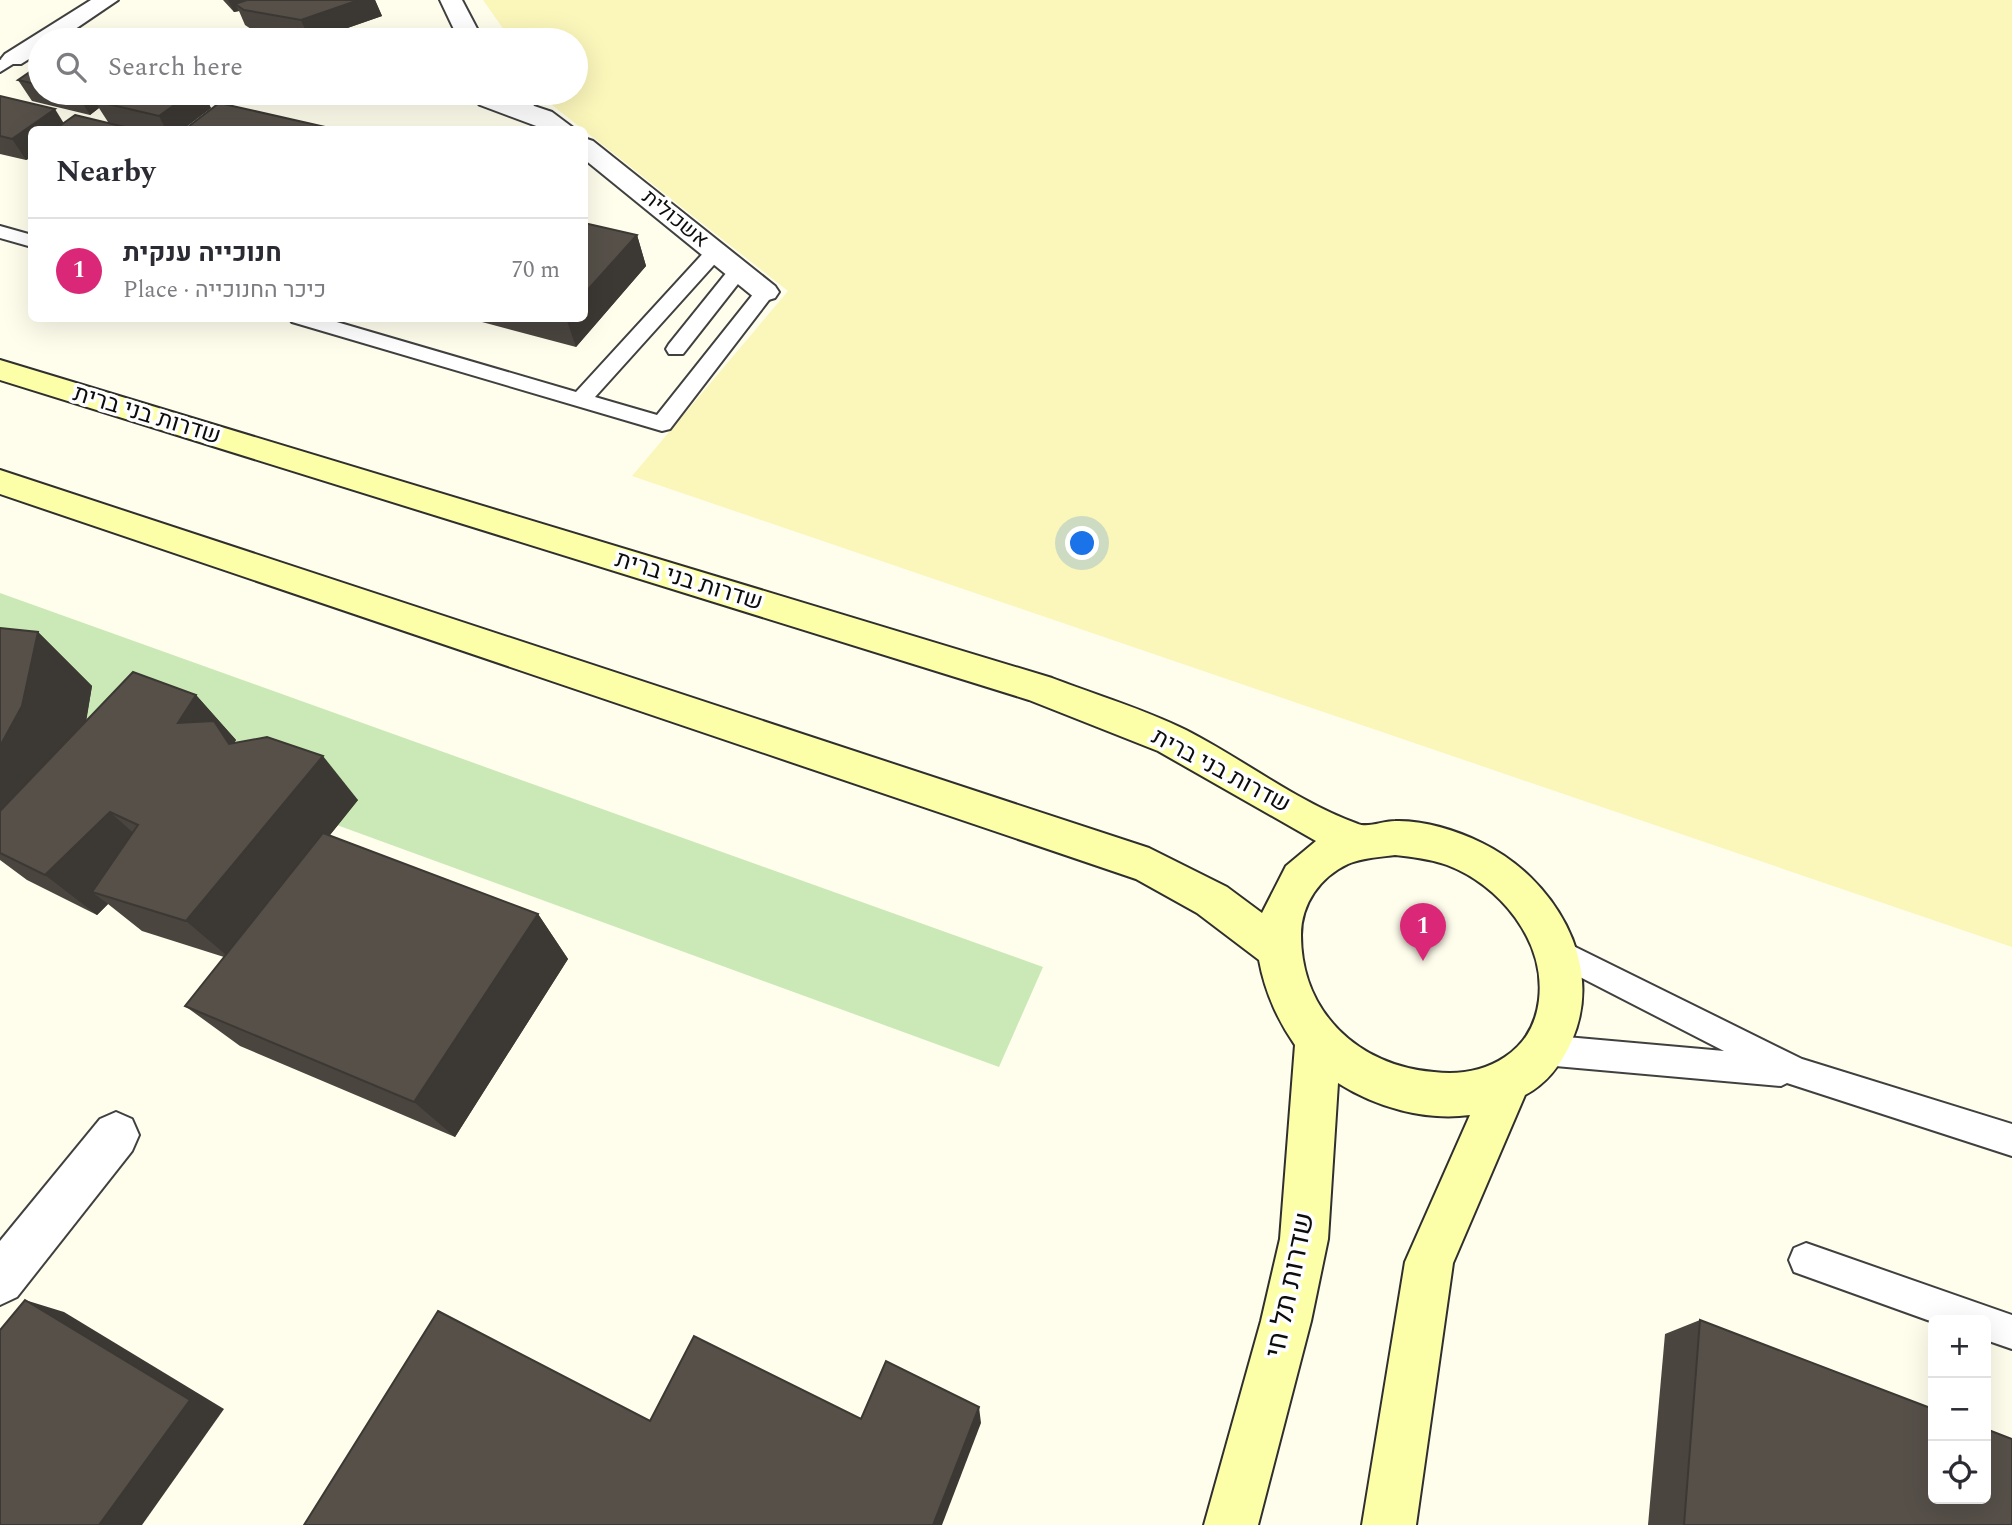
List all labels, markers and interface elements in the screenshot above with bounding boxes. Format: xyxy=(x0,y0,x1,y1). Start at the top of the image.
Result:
search box xyxy=(28,28,588,105)
text: Search here xyxy=(108,47,243,87)
icon: search xyxy=(52,48,90,86)
text: Nearby xyxy=(56,149,155,195)
street label: אשכולית xyxy=(635,182,715,256)
text: חנוכייה ענקית xyxy=(123,233,282,273)
text: 1 xyxy=(73,253,85,288)
text: 70 m xyxy=(511,253,560,288)
text: Place · כיכר החנוכייה xyxy=(123,273,326,308)
street label: שדרות בני ברית xyxy=(69,375,225,455)
your location xyxy=(1065,526,1099,560)
street label: שדרות בני ברית xyxy=(611,541,767,621)
street label: שדרות בני ברית xyxy=(1145,719,1297,823)
pin: 1 xyxy=(1400,903,1446,961)
street label: שדרות תל חי xyxy=(1254,1208,1326,1362)
map controls xyxy=(1928,1315,1991,1504)
button: + xyxy=(1928,1315,1991,1378)
button: − xyxy=(1928,1378,1991,1441)
button: locate xyxy=(1928,1441,1991,1504)

